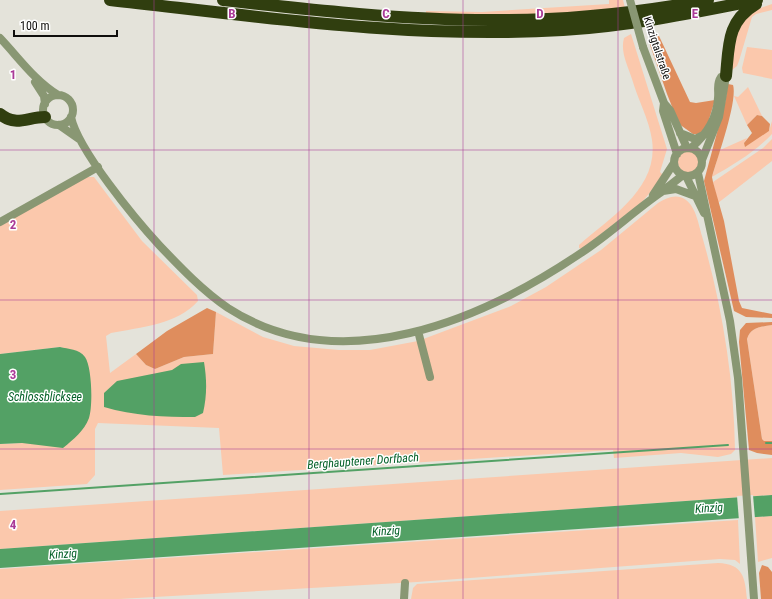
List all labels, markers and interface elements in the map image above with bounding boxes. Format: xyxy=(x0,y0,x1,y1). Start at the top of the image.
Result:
text: B xyxy=(228,6,236,21)
text: C xyxy=(382,6,390,21)
text: D xyxy=(536,6,544,21)
text: E xyxy=(692,6,699,21)
scale bar xyxy=(14,12,117,38)
street label: Kinzigtalstraße xyxy=(641,15,673,81)
text: 100 m xyxy=(20,19,50,33)
text: 1 xyxy=(10,67,16,82)
text: 2 xyxy=(10,217,17,232)
text: 3 xyxy=(10,367,16,382)
water label: Schlossblicksee xyxy=(8,390,83,404)
water label: Berghauptener Dorfbach xyxy=(307,450,420,472)
water label: Kinzig xyxy=(694,500,724,516)
text: 4 xyxy=(10,517,17,532)
water label: Kinzig xyxy=(371,523,401,539)
water label: Kinzig xyxy=(48,546,78,562)

